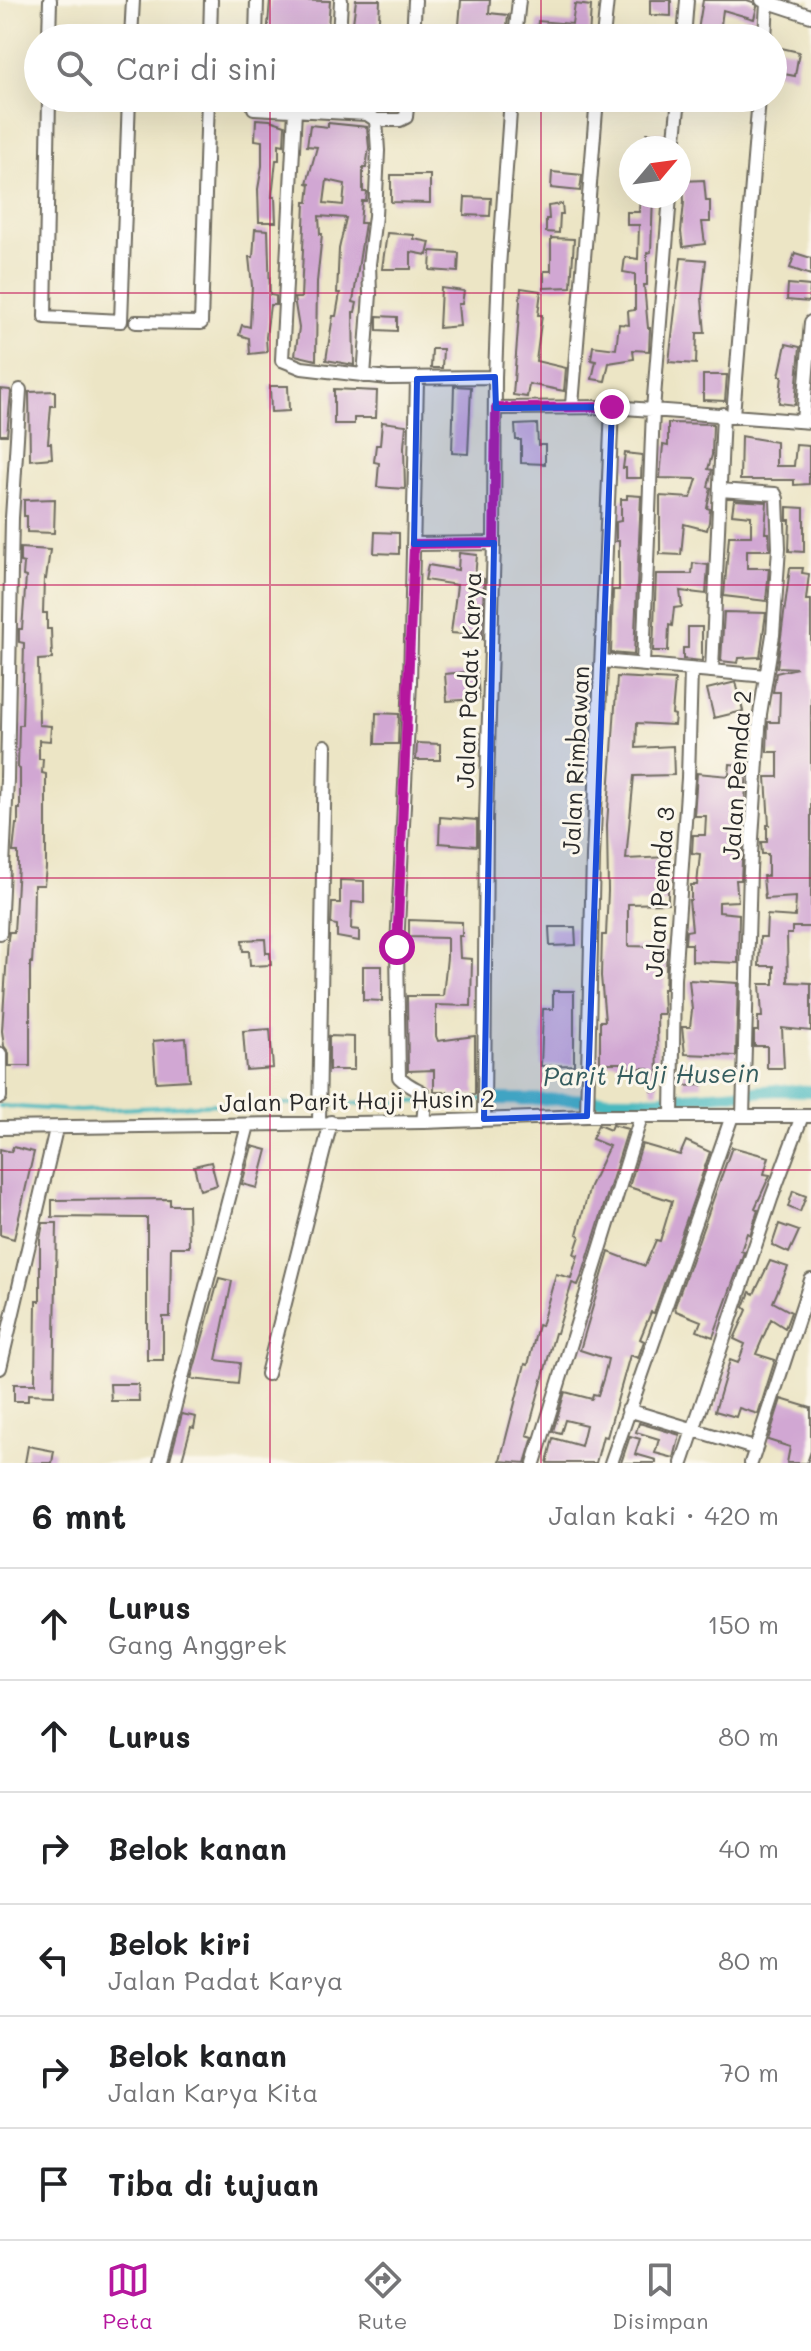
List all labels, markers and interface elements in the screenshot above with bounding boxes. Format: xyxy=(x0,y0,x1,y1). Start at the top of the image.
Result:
search box xyxy=(24,24,787,112)
icon: search xyxy=(52,46,96,90)
text: Cari di sini xyxy=(116,48,277,88)
north arrow xyxy=(619,136,691,208)
route end xyxy=(594,389,630,425)
street label: Jalan Padat Karya xyxy=(449,571,487,789)
street label: Jalan Rimbawan xyxy=(555,665,595,855)
street label: Jalan Pemda 2 xyxy=(715,689,757,861)
street label: Jalan Pemda 3 xyxy=(638,806,680,978)
route start xyxy=(379,929,415,965)
water label: Parit Haji Husein xyxy=(542,1055,760,1093)
street label: Jalan Parit Haji Husin 2 xyxy=(219,1082,495,1118)
text: 6 mnt xyxy=(32,1493,126,1538)
text: Jalan kaki · 420 m xyxy=(549,1498,779,1532)
text: Lurus xyxy=(108,1587,191,1627)
icon: ahead xyxy=(32,1602,76,1646)
text: 150 m xyxy=(707,1607,779,1641)
text: Gang Anggrek xyxy=(108,1627,287,1661)
icon: ahead xyxy=(32,1714,76,1758)
text: Lurus xyxy=(108,1716,191,1756)
text: 80 m xyxy=(718,1719,779,1753)
icon: right xyxy=(32,1826,76,1870)
text: Belok kanan xyxy=(108,1828,287,1868)
text: 40 m xyxy=(719,1831,779,1865)
text: Belok kiri xyxy=(108,1923,251,1963)
icon: left xyxy=(32,1938,76,1982)
text: 80 m xyxy=(718,1943,779,1977)
text: Jalan Padat Karya xyxy=(108,1963,343,1997)
text: Belok kanan xyxy=(108,2035,287,2075)
icon: right xyxy=(32,2050,76,2094)
text: 70 m xyxy=(719,2055,779,2089)
text: Jalan Karya Kita xyxy=(108,2075,318,2109)
icon: arrive xyxy=(32,2162,76,2206)
text: Tiba di tujuan xyxy=(108,2164,319,2204)
tab: Peta xyxy=(102,2258,153,2335)
tab: Rute xyxy=(358,2258,407,2335)
tab: Disimpan xyxy=(612,2258,709,2335)

